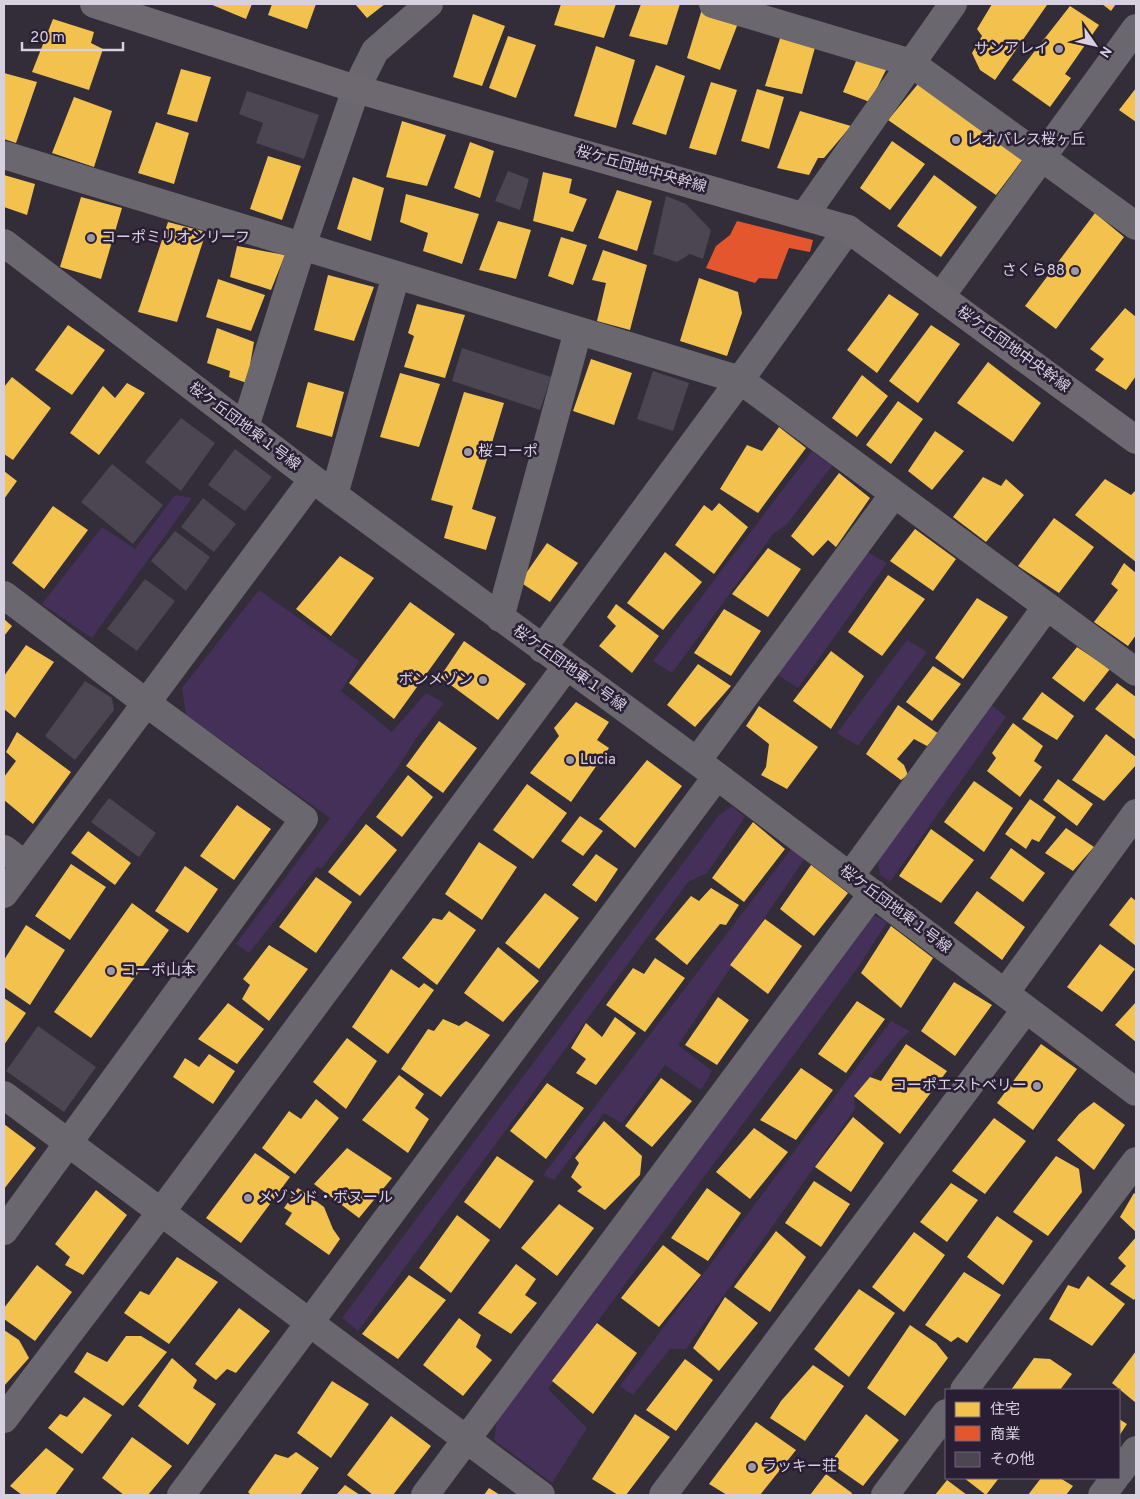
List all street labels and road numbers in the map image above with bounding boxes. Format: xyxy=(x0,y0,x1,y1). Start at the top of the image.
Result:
street label: 桜ケ丘団地中央幹線 xyxy=(573,142,709,198)
street label: 桜ケ丘団地中央幹線 xyxy=(953,303,1073,397)
street label: 桜ケ丘団地東１号線 xyxy=(184,379,304,475)
street label: 桜ケ丘団地東１号線 xyxy=(509,622,629,716)
street label: 桜ケ丘団地東１号線 xyxy=(835,862,955,958)

